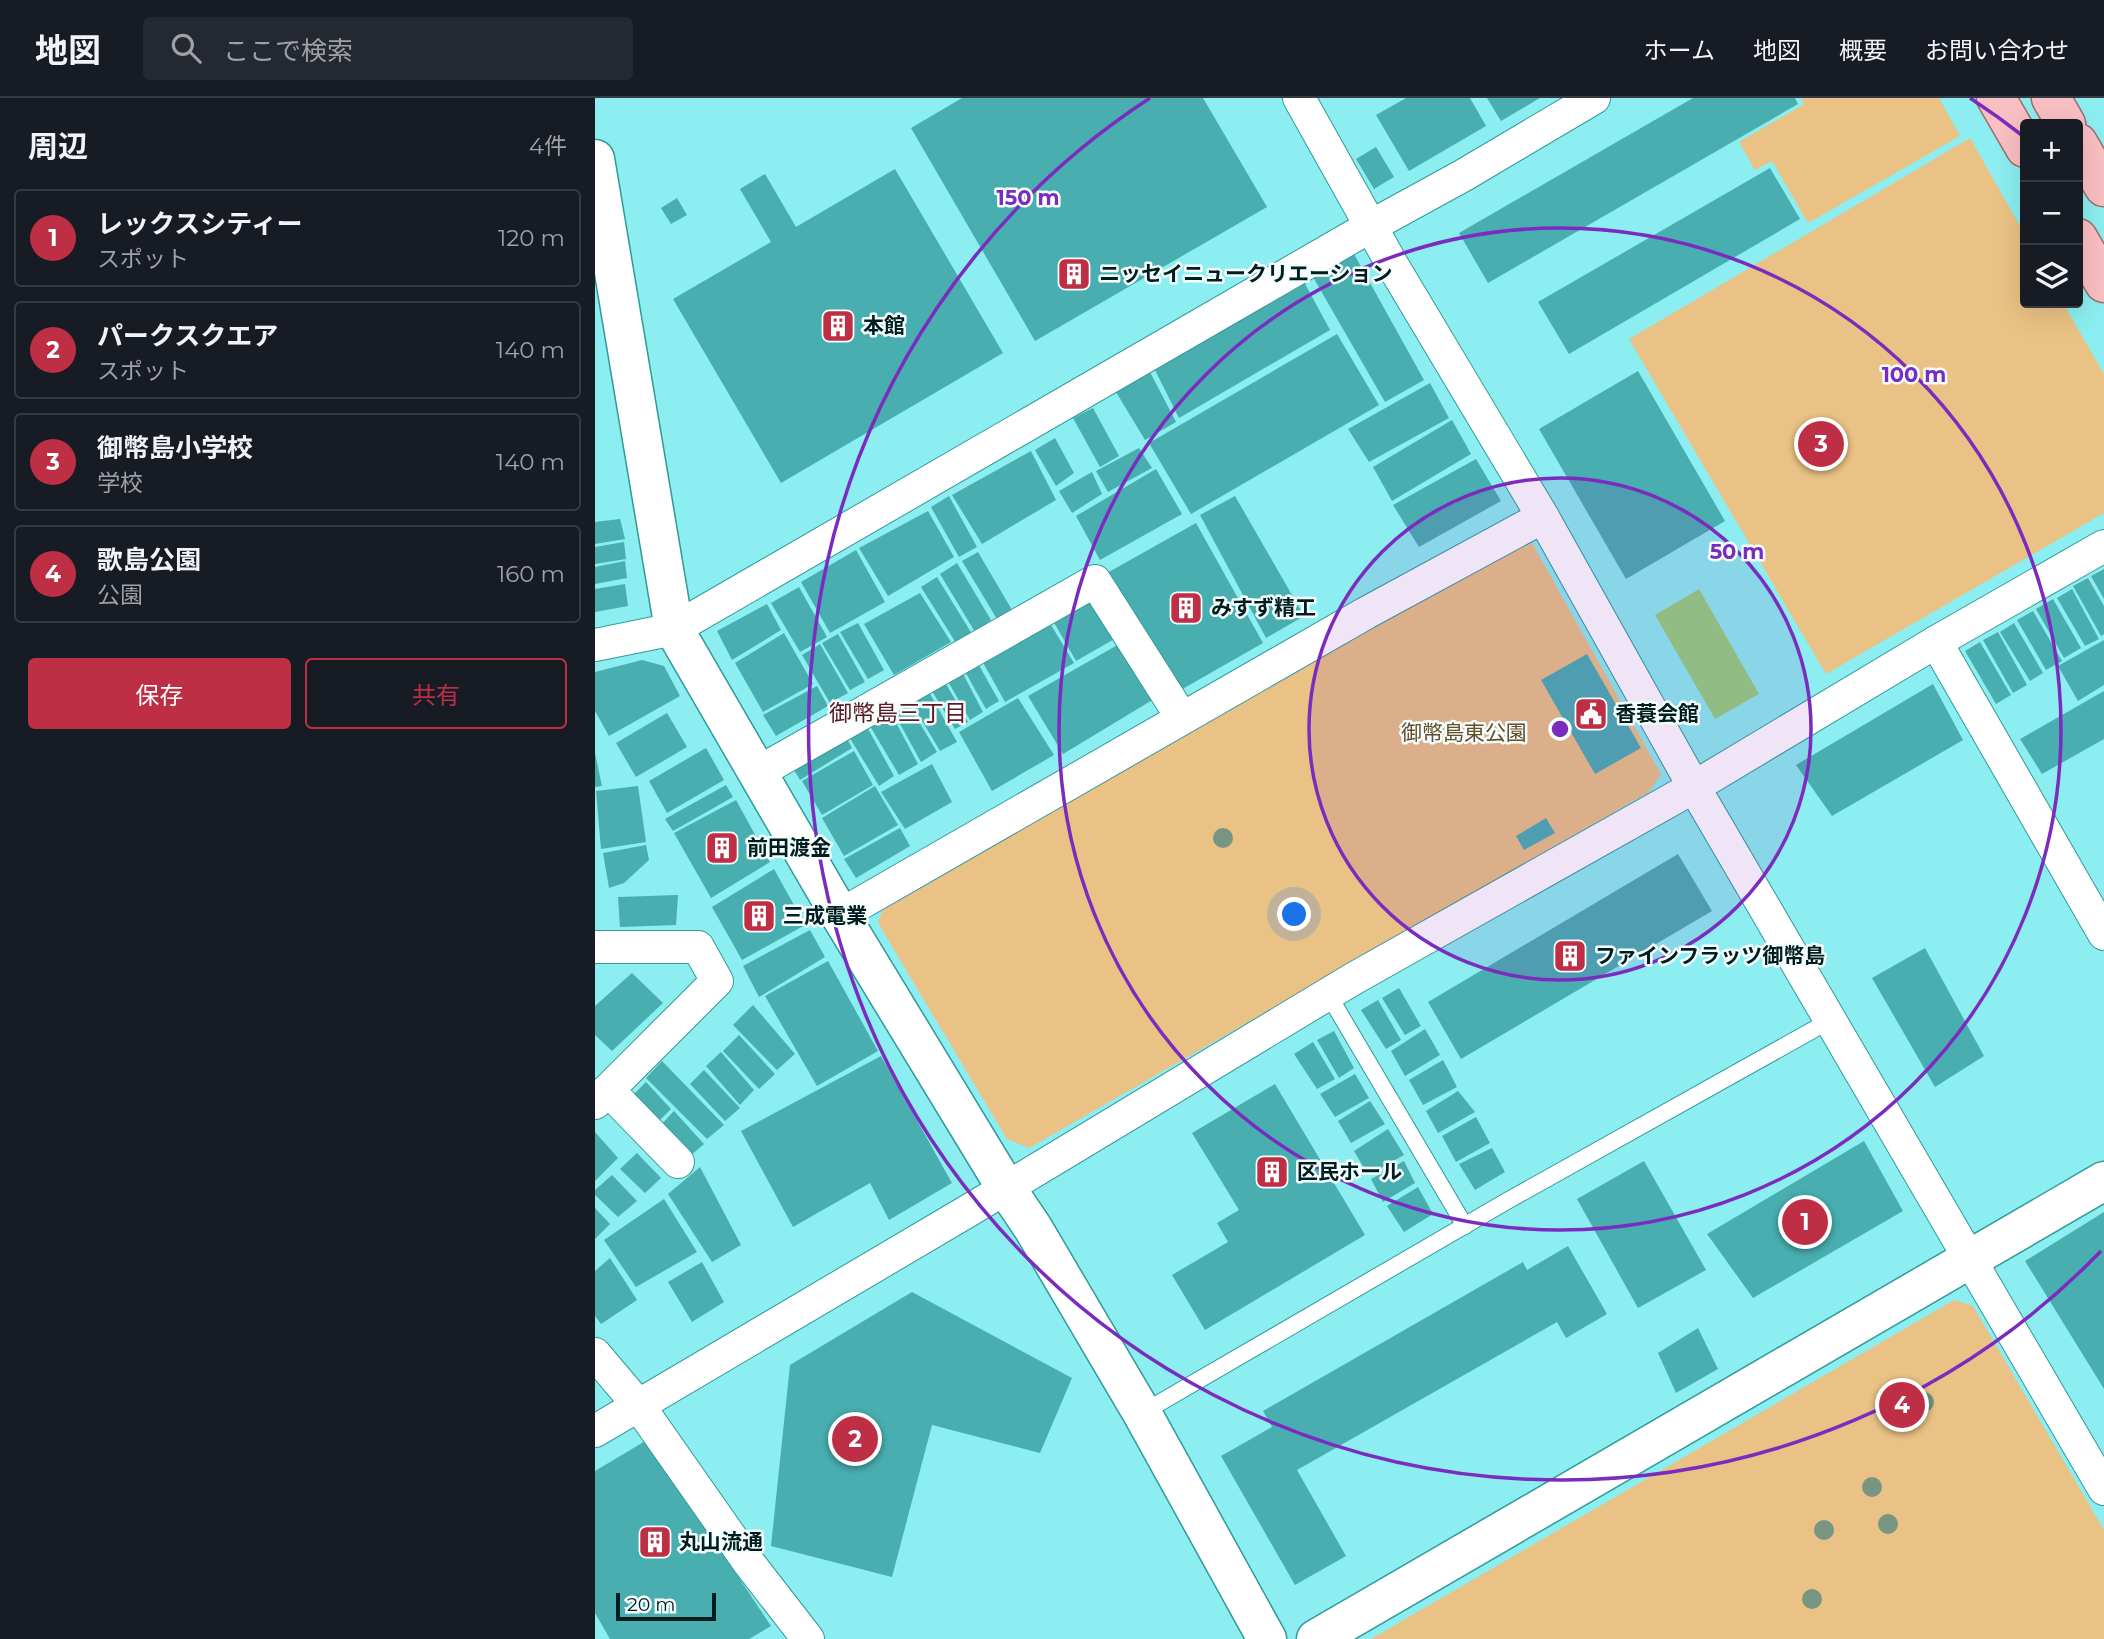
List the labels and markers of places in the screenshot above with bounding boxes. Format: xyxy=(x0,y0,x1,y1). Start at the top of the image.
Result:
building icon: ニッセイニュークリエーション xyxy=(1055,255,1093,293)
place label: ニッセイニュークリエーション xyxy=(1099,261,1393,286)
building icon: 本館 xyxy=(819,307,857,345)
place label: 本館 xyxy=(863,313,905,338)
pin: 3 xyxy=(1798,418,1844,470)
building icon: みすず精工 xyxy=(1167,589,1205,627)
place label: みすず精工 xyxy=(1211,595,1316,620)
public building icon: 香蓑会館 xyxy=(1572,695,1610,733)
place label: 香蓑会館 xyxy=(1615,701,1699,726)
centre of rings xyxy=(1548,717,1572,741)
building icon: 前田渡金 xyxy=(703,829,741,867)
place label: 前田渡金 xyxy=(747,835,831,860)
building icon: 三成電業 xyxy=(740,897,778,935)
place label: 三成電業 xyxy=(783,903,867,928)
building icon: ファインフラッツ御幣島 xyxy=(1551,937,1589,975)
place label: ファインフラッツ御幣島 xyxy=(1595,943,1825,968)
building icon: 区民ホール xyxy=(1253,1153,1291,1191)
place label: 区民ホール xyxy=(1297,1159,1402,1184)
pin: 1 xyxy=(1782,1196,1828,1248)
pin: 4 xyxy=(1879,1379,1925,1431)
pin: 2 xyxy=(832,1413,878,1465)
building icon: 丸山流通 xyxy=(636,1523,674,1561)
place label: 丸山流通 xyxy=(679,1529,763,1554)

